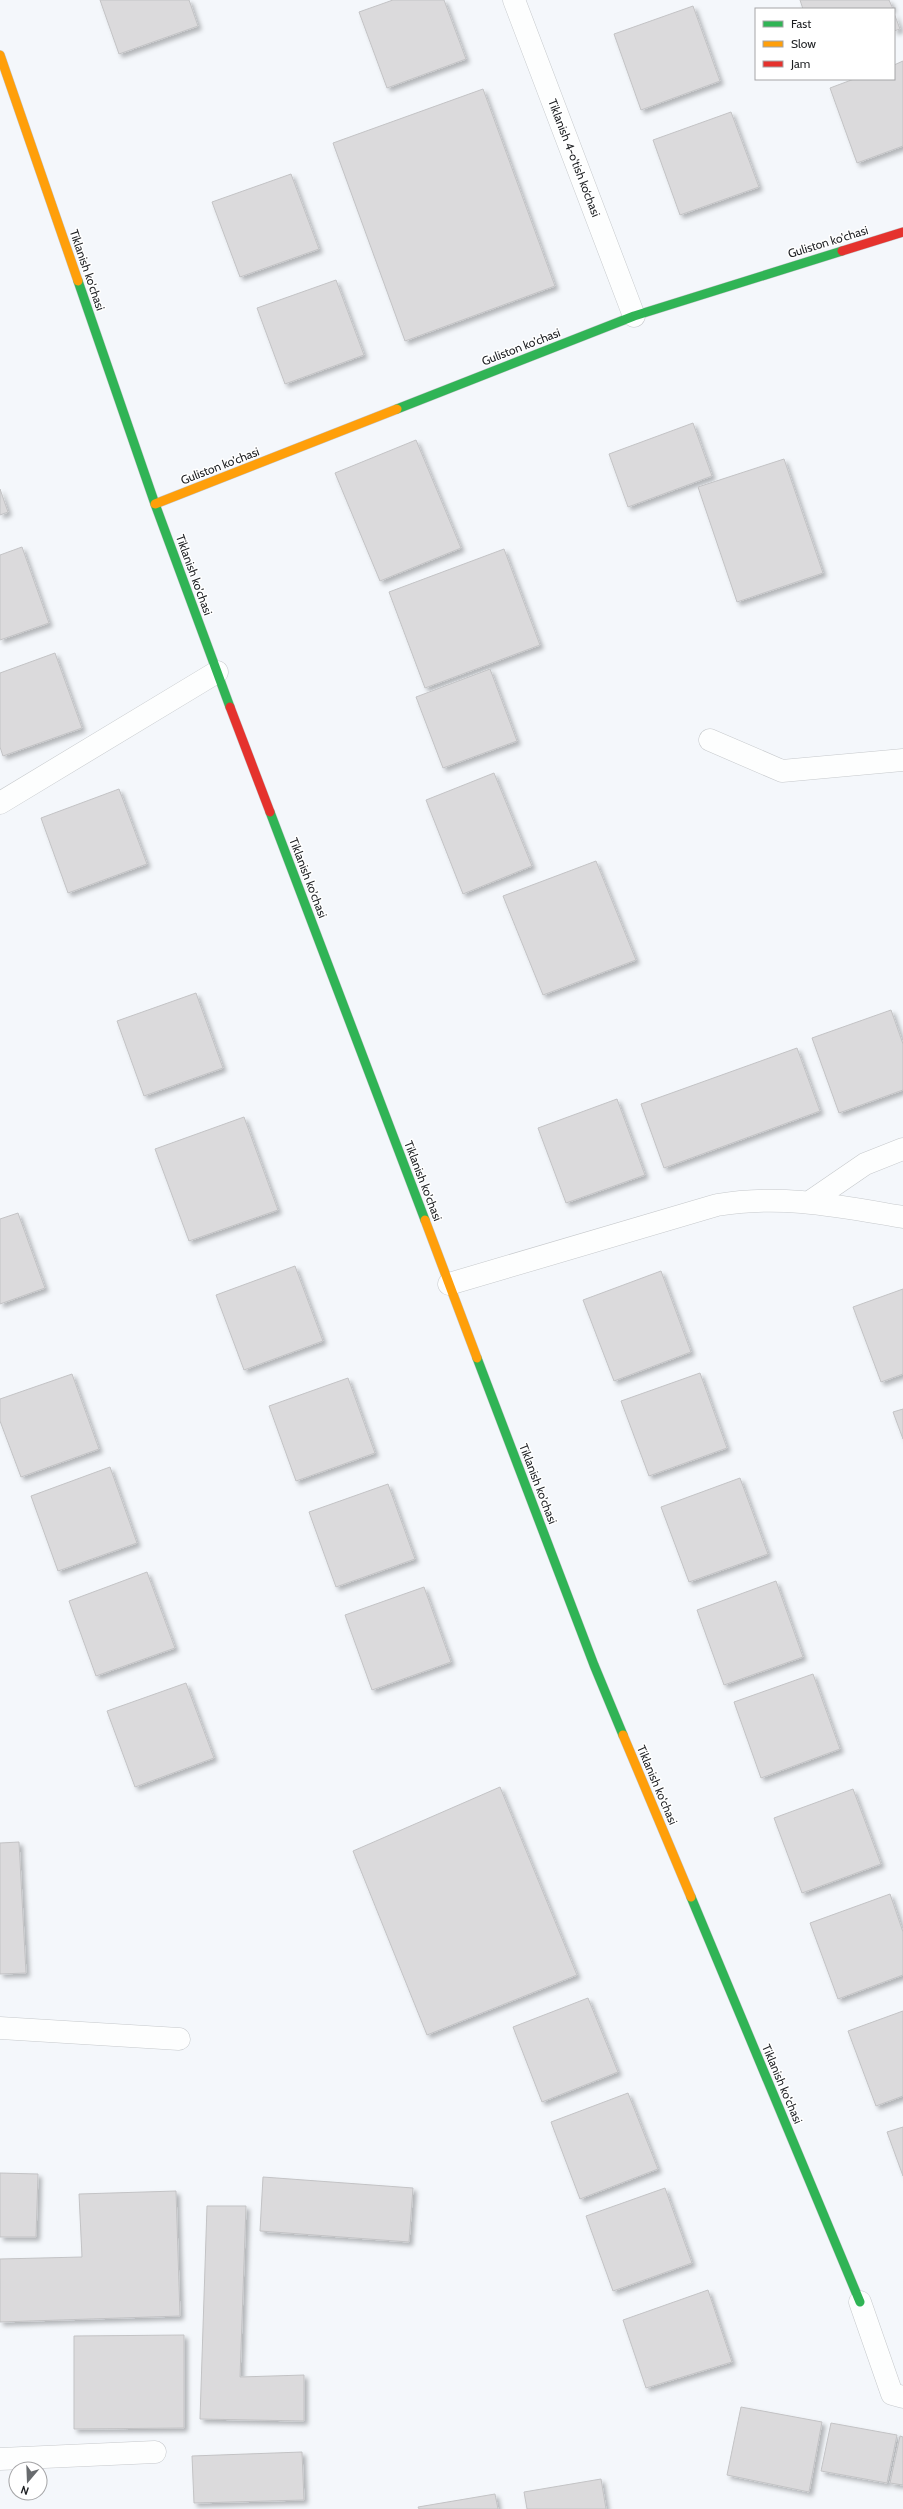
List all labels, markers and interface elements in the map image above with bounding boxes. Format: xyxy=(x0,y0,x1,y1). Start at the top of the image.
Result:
legend xyxy=(755,8,895,80)
text: Fast xyxy=(791,16,811,31)
text: Slow xyxy=(791,36,816,51)
text: Jam xyxy=(790,56,810,71)
street label: Tiklanish 4-o'tish ko‘chasi xyxy=(545,97,604,219)
street label: Guliston ko'chasi xyxy=(786,222,870,261)
street label: Tiklanish ko'chasi xyxy=(67,227,108,312)
street label: Guliston ko'chasi xyxy=(479,325,562,368)
street label: Guliston ko'chasi xyxy=(178,444,261,487)
street label: Tiklanish ko'chasi xyxy=(173,532,216,617)
street label: Tiklanish ko'chasi xyxy=(286,836,331,920)
street label: Tiklanish ko'chasi xyxy=(401,1139,446,1223)
street label: Tiklanish ko'chasi xyxy=(516,1442,561,1526)
street label: Tiklanish ko'chasi xyxy=(634,1743,681,1827)
street label: Tiklanish ko'chasi xyxy=(759,2042,806,2126)
north arrow xyxy=(8,2461,48,2501)
text: N xyxy=(19,2483,31,2498)

